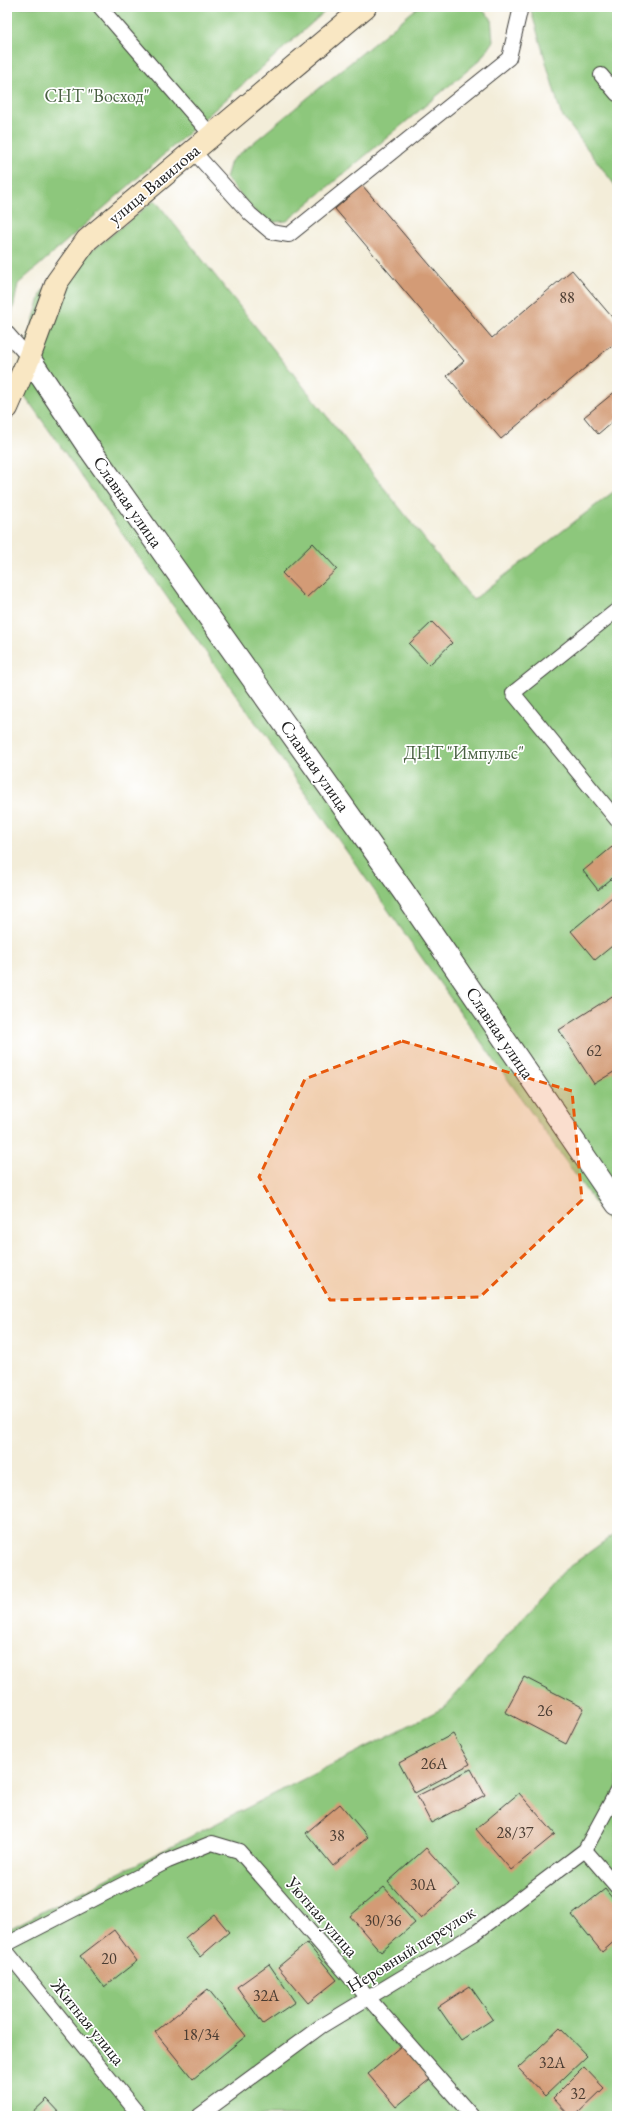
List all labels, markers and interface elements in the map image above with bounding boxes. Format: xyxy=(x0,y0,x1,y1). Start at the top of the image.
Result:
park label: СНТ "Восход" xyxy=(44,84,150,107)
street label: улица Вавилова xyxy=(103,138,205,229)
house number: 88 xyxy=(559,287,575,308)
street label: Славная улица xyxy=(88,451,169,553)
street label: Славная улица xyxy=(275,715,356,817)
park label: ДНТ "Импульс" xyxy=(404,741,524,764)
street label: Славная улица xyxy=(461,982,540,1084)
house number: 62 xyxy=(586,1040,602,1061)
house number: 26 xyxy=(537,1700,553,1721)
house number: 26А xyxy=(421,1753,448,1774)
house number: 28/37 xyxy=(496,1822,534,1843)
house number: 38 xyxy=(329,1825,345,1846)
street label: Уютная улица xyxy=(280,1871,364,1962)
house number: 30А xyxy=(410,1874,437,1895)
street label: Неровный переулок xyxy=(342,1900,479,1997)
house number: 30/36 xyxy=(364,1910,402,1931)
house number: 20 xyxy=(101,1948,117,1969)
street label: Житная улица xyxy=(46,1973,131,2070)
house number: 32А xyxy=(253,1985,280,2006)
house number: 18/34 xyxy=(182,2024,220,2045)
house number: 32А xyxy=(539,2052,566,2073)
house number: 32 xyxy=(570,2083,586,2104)

